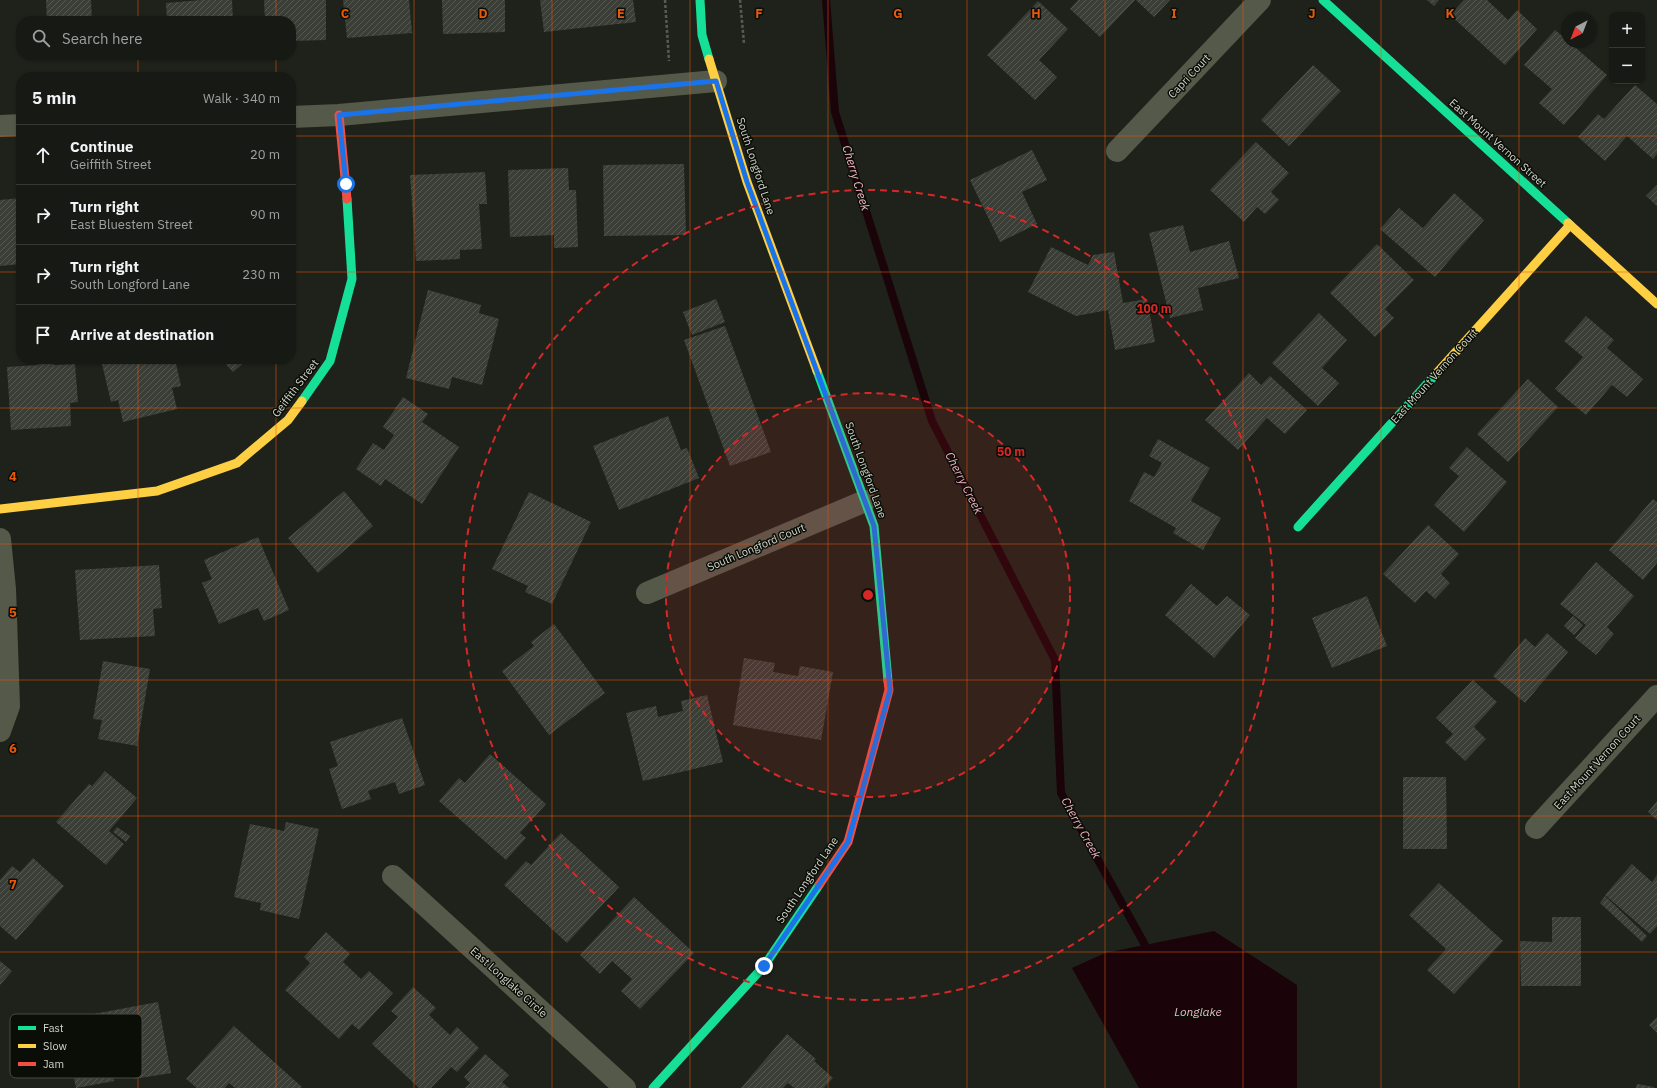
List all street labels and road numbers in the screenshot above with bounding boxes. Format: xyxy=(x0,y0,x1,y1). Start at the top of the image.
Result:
street label: Capri Court xyxy=(1165,51,1213,101)
street label: East Mount Vernon Street xyxy=(1447,96,1550,190)
street label: South Longford Lane xyxy=(734,116,778,216)
street label: East Mount Vernon Court xyxy=(1388,326,1480,426)
street label: Geiffith Street xyxy=(269,356,321,420)
street label: South Longford Lane xyxy=(842,420,890,520)
street label: South Longford Court xyxy=(705,520,807,574)
street label: East Mount Vernon Court xyxy=(1551,712,1643,812)
street label: South Longford Lane xyxy=(773,834,841,926)
street label: East Longlake Circle xyxy=(468,944,550,1020)

